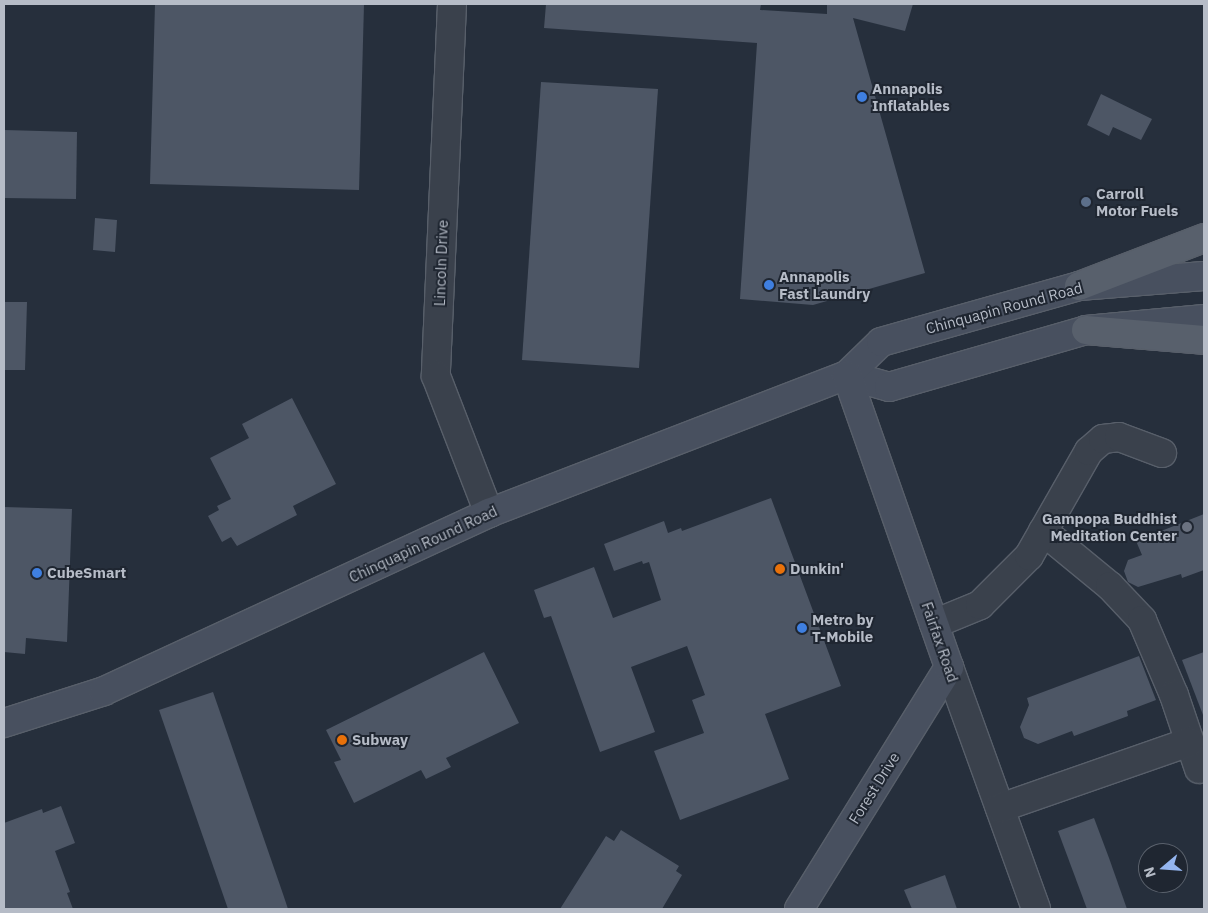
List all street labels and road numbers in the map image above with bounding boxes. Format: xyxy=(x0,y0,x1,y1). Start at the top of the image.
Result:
street label: Lincoln Drive xyxy=(430,219,452,307)
street label: Chinquapin Round Road xyxy=(924,278,1084,338)
street label: Chinquapin Round Road xyxy=(346,502,500,586)
street label: Fairfax Road xyxy=(918,600,962,684)
street label: Forest Drive xyxy=(845,749,903,827)

